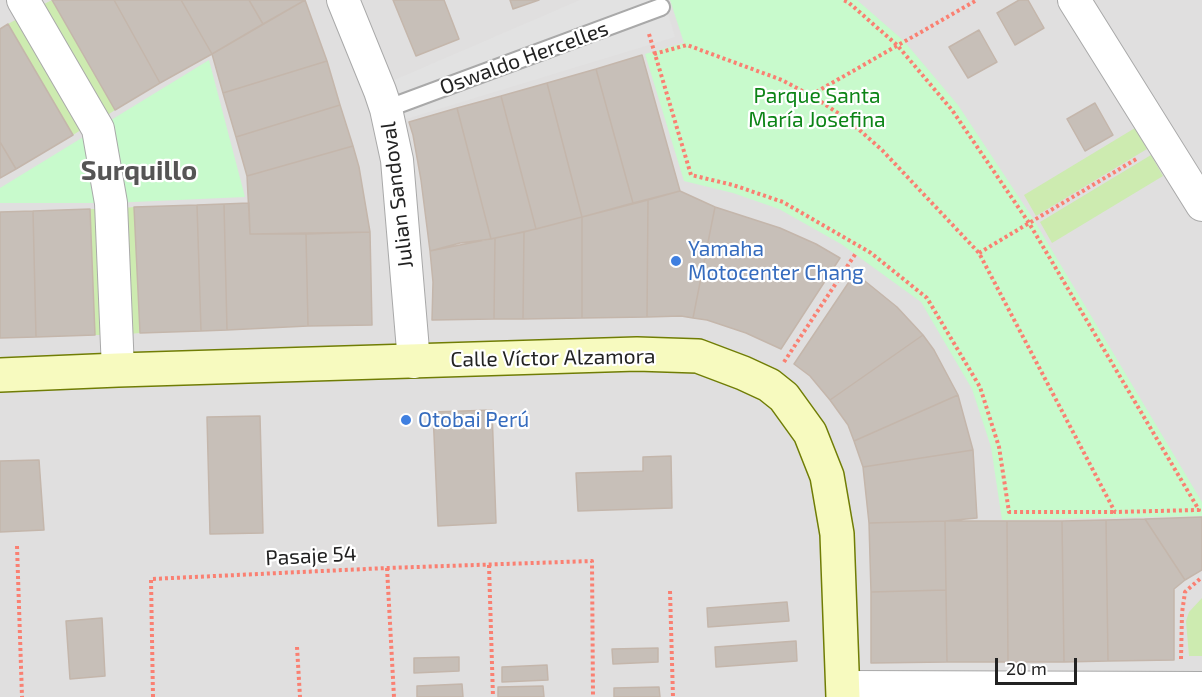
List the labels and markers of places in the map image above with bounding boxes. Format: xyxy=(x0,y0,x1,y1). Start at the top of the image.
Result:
place label: Yamaha Motocenter Chang xyxy=(688,236,864,286)
marker: Yamaha Motocenter Chang xyxy=(669,254,683,268)
place label: Otobai Perú xyxy=(418,407,529,433)
marker: Otobai Perú xyxy=(399,413,413,427)

